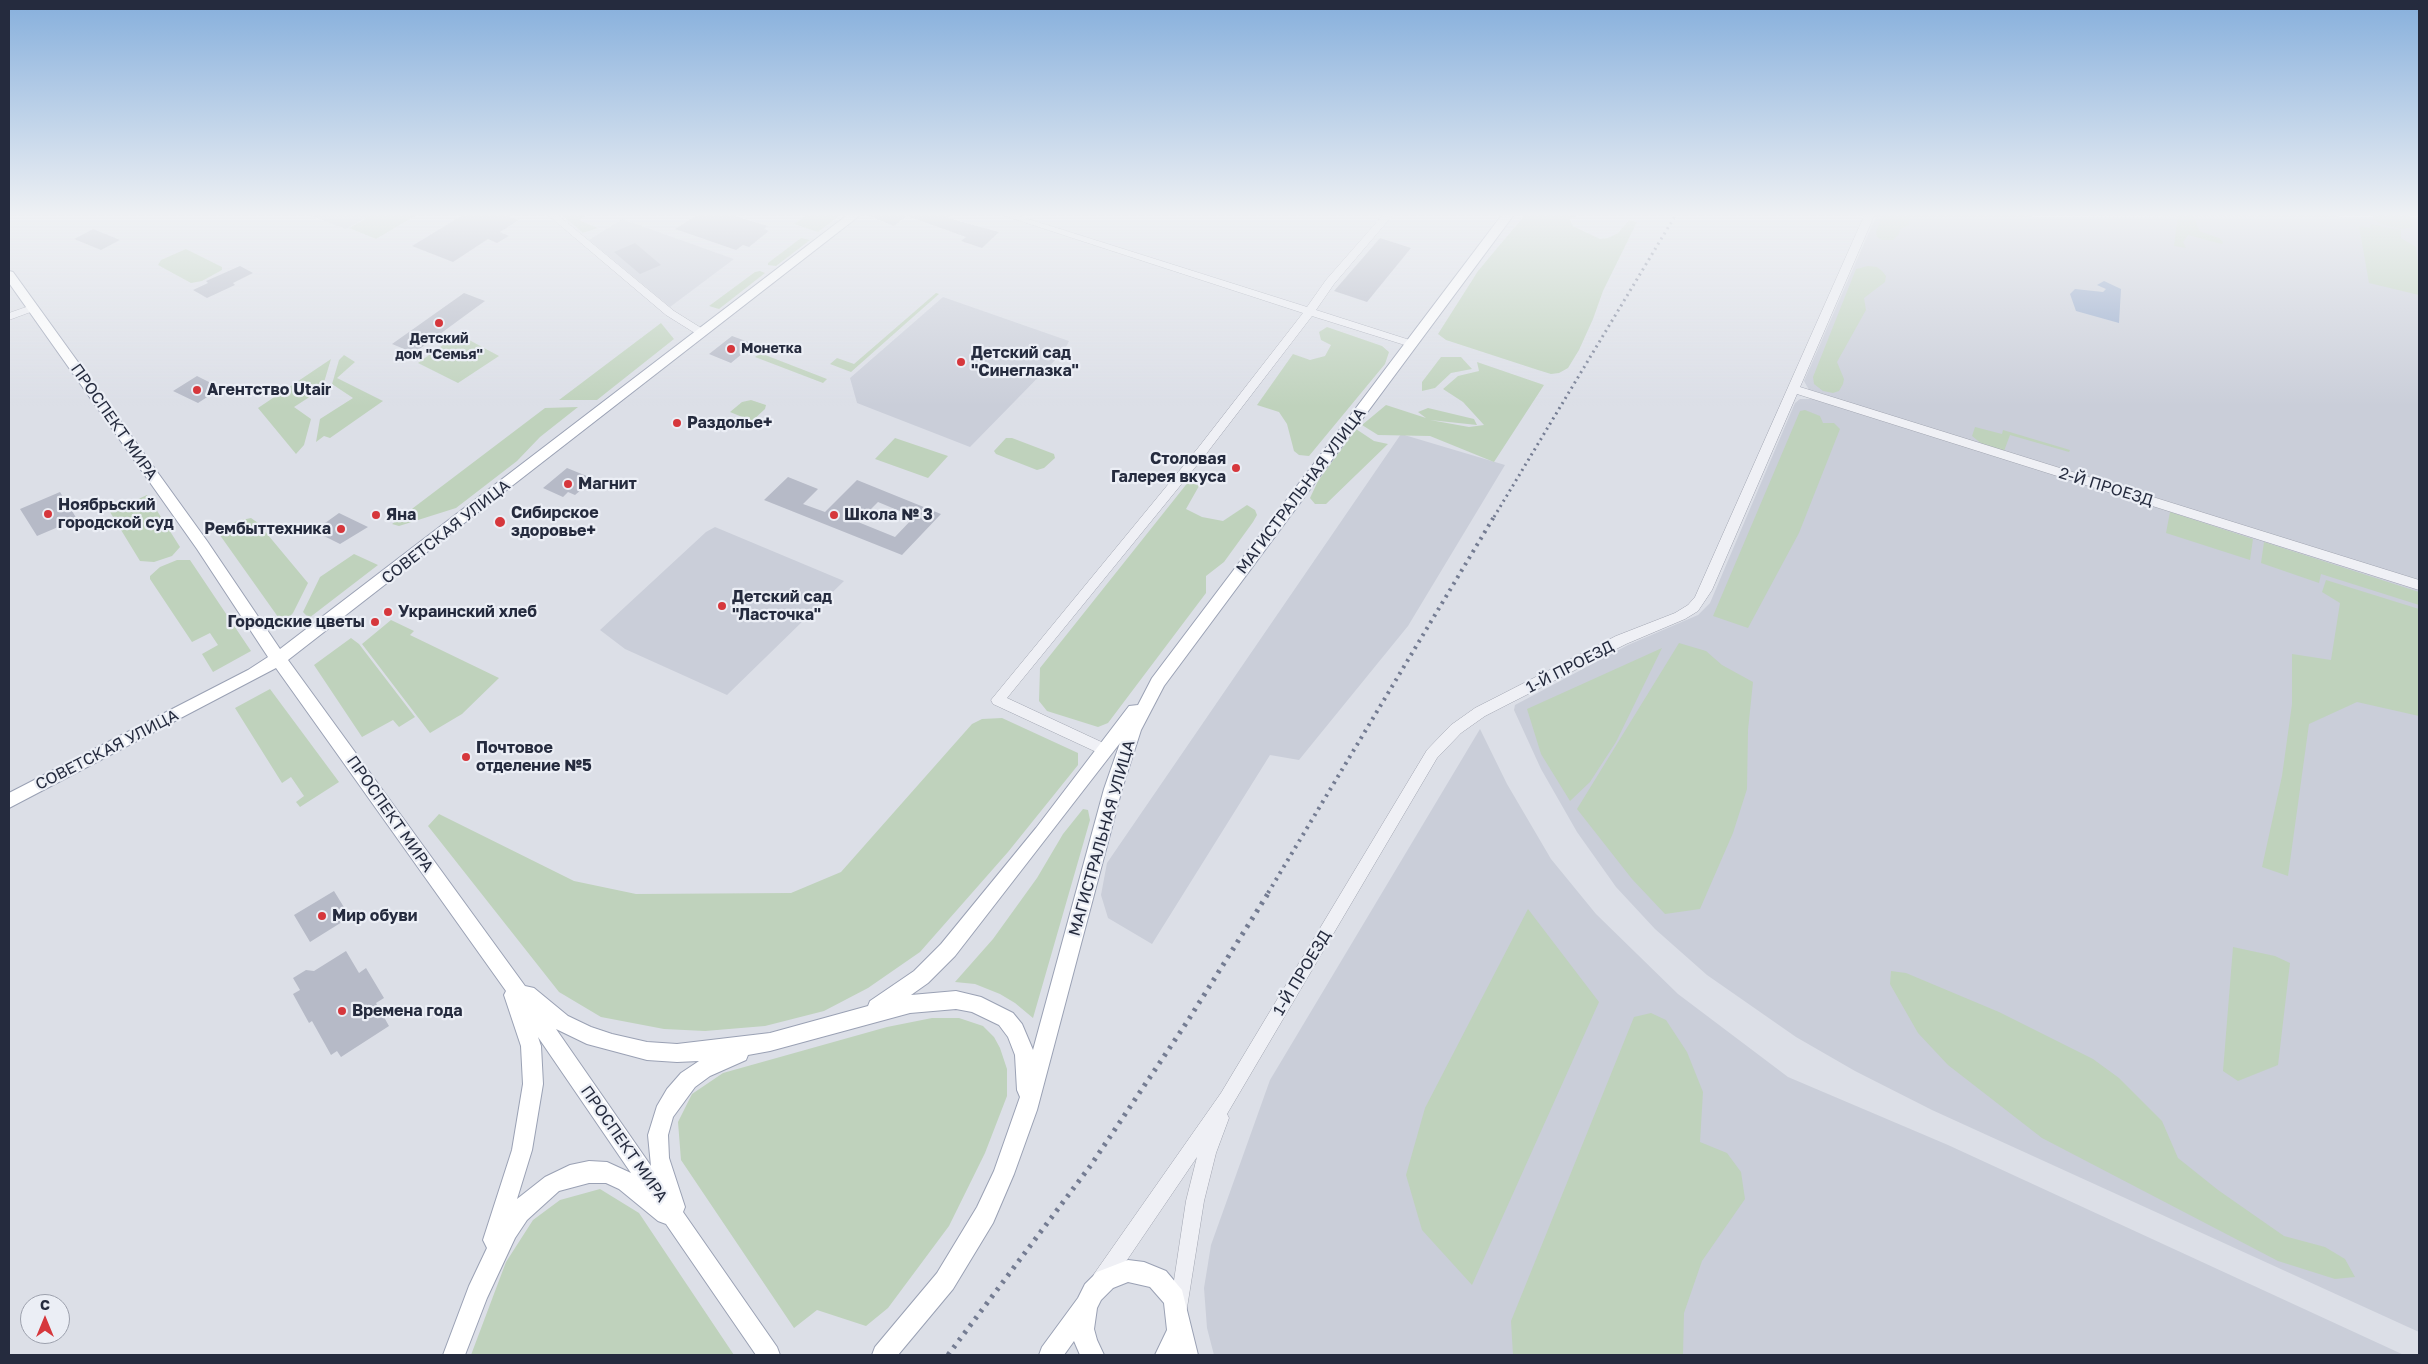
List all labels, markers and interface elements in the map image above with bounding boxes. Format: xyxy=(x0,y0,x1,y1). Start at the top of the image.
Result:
marker: Детский дом "Семья" xyxy=(433,317,445,329)
place label: Детский дом "Семья" xyxy=(395,331,483,364)
place label: Монетка xyxy=(741,341,802,357)
marker: Монетка xyxy=(725,343,737,355)
place label: Детский сад "Синеглазка" xyxy=(971,343,1079,381)
marker: Детский сад "Синеглазка" xyxy=(955,356,967,368)
street label: ПРОСПЕКТ МИРА xyxy=(67,360,161,484)
place label: Агентство Utair xyxy=(207,380,331,400)
marker: Агентство Utair xyxy=(191,384,203,396)
street label: МАГИСТРАЛЬНАЯ УЛИЦА xyxy=(1232,404,1370,578)
place label: Раздолье+ xyxy=(687,413,772,433)
marker: Раздолье+ xyxy=(671,417,683,429)
place label: Столовая Галерея вкуса xyxy=(1111,449,1226,487)
marker: Столовая Галерея вкуса xyxy=(1230,462,1242,474)
street label: 2-Й ПРОЕЗД xyxy=(2057,464,2155,510)
place label: Магнит xyxy=(578,474,637,494)
street label: СОВЕТСКАЯ УЛИЦА xyxy=(378,476,514,588)
marker: Магнит xyxy=(562,478,574,490)
place label: Ноябрьский городской суд xyxy=(58,495,174,533)
place label: Сибирское здоровье+ xyxy=(511,503,599,541)
place label: Яна xyxy=(386,505,416,525)
place label: Школа № 3 xyxy=(844,505,933,525)
marker: Ноябрьский городской суд xyxy=(42,508,54,520)
marker: Яна xyxy=(370,509,382,521)
marker: Школа № 3 xyxy=(828,509,840,521)
marker: Сибирское здоровье+ xyxy=(493,515,507,529)
place label: Рембыттехника xyxy=(204,519,331,539)
marker: Рембыттехника xyxy=(335,523,347,535)
place label: Детский сад "Ласточка" xyxy=(732,587,832,625)
marker: Детский сад "Ласточка" xyxy=(716,600,728,612)
place label: Украинский хлеб xyxy=(398,602,537,622)
marker: Украинский хлеб xyxy=(382,606,394,618)
place label: Городские цветы xyxy=(228,612,365,632)
marker: Городские цветы xyxy=(369,616,381,628)
street label: 1-Й ПРОЕЗД xyxy=(1523,637,1617,697)
street label: СОВЕТСКАЯ УЛИЦА xyxy=(32,706,182,794)
place label: Почтовое отделение №5 xyxy=(476,738,592,776)
street label: МАГИСТРАЛЬНАЯ УЛИЦА xyxy=(1065,738,1139,938)
marker: Почтовое отделение №5 xyxy=(460,751,472,763)
street label: ПРОСПЕКТ МИРА xyxy=(343,752,437,876)
place label: Мир обуви xyxy=(332,906,417,926)
marker: Мир обуви xyxy=(316,910,328,922)
street label: 1-Й ПРОЕЗД xyxy=(1269,927,1335,1019)
place label: Времена года xyxy=(352,1001,463,1021)
marker: Времена года xyxy=(336,1005,348,1017)
street label: ПРОСПЕКТ МИРА xyxy=(577,1082,671,1206)
north arrow xyxy=(20,1294,70,1344)
text: С xyxy=(40,1296,50,1313)

